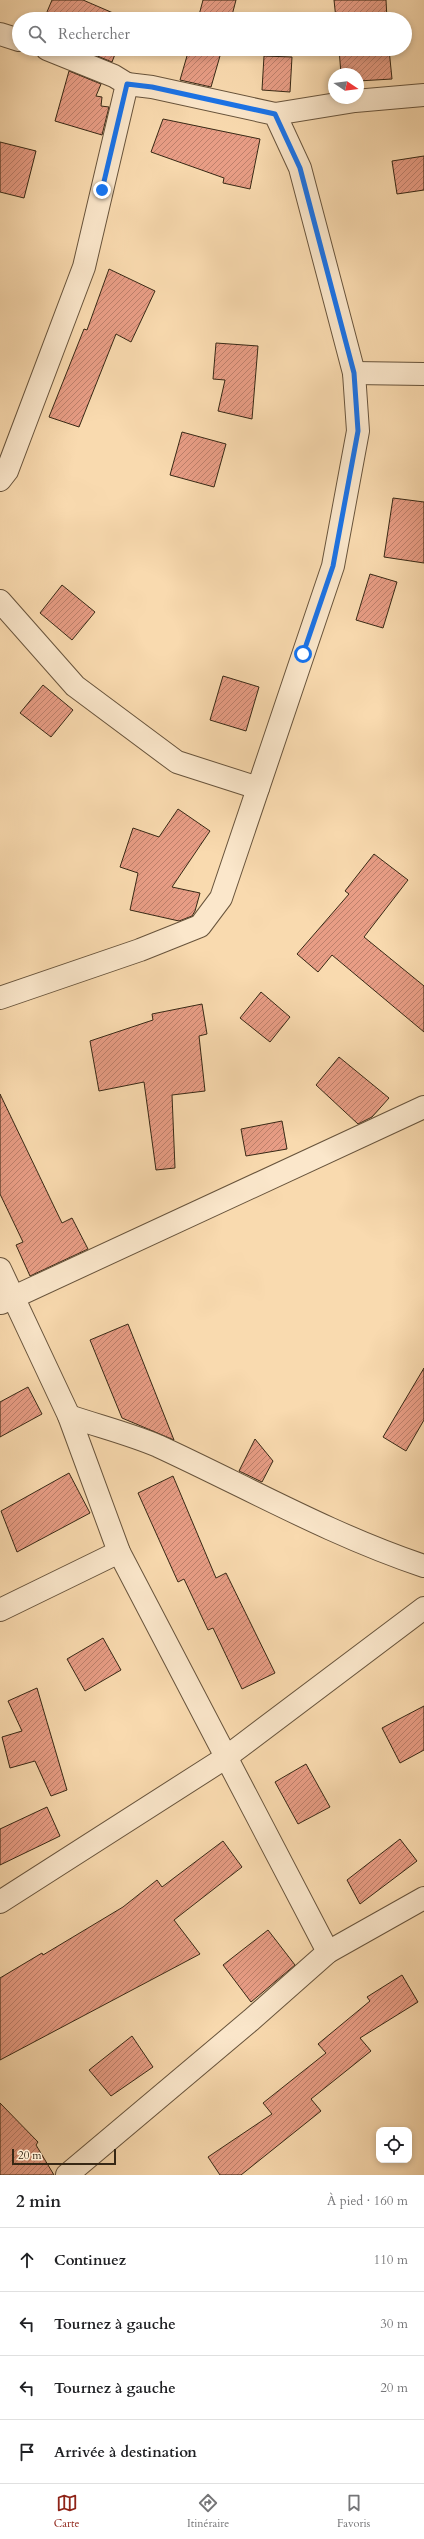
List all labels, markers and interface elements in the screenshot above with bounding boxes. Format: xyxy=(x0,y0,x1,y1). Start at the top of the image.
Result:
search box xyxy=(12,12,412,56)
icon: search xyxy=(26,23,48,45)
text: Rechercher xyxy=(58,24,130,44)
north arrow xyxy=(328,68,364,104)
route end xyxy=(93,181,111,199)
route start xyxy=(294,645,312,663)
map controls xyxy=(376,2127,412,2163)
button: locate xyxy=(376,2127,412,2163)
scale bar xyxy=(12,2147,116,2166)
text: 20 m xyxy=(18,2148,42,2163)
text: 2 min xyxy=(16,2190,61,2213)
text: À pied · 160 m xyxy=(327,2192,408,2210)
icon: ahead xyxy=(16,2249,38,2271)
text: Continuez xyxy=(54,2250,126,2270)
text: 110 m xyxy=(374,2251,408,2269)
icon: left xyxy=(16,2313,38,2335)
text: Tournez à gauche xyxy=(54,2314,176,2334)
text: 30 m xyxy=(380,2315,408,2333)
icon: left xyxy=(16,2377,38,2399)
text: Tournez à gauche xyxy=(54,2378,176,2398)
text: 20 m xyxy=(380,2379,408,2397)
icon: arrive xyxy=(16,2441,38,2463)
text: Arrivée à destination xyxy=(54,2442,197,2462)
tab: Carte xyxy=(54,2492,79,2531)
tab: Itinéraire xyxy=(187,2492,229,2531)
tab: Favoris xyxy=(337,2492,370,2531)

